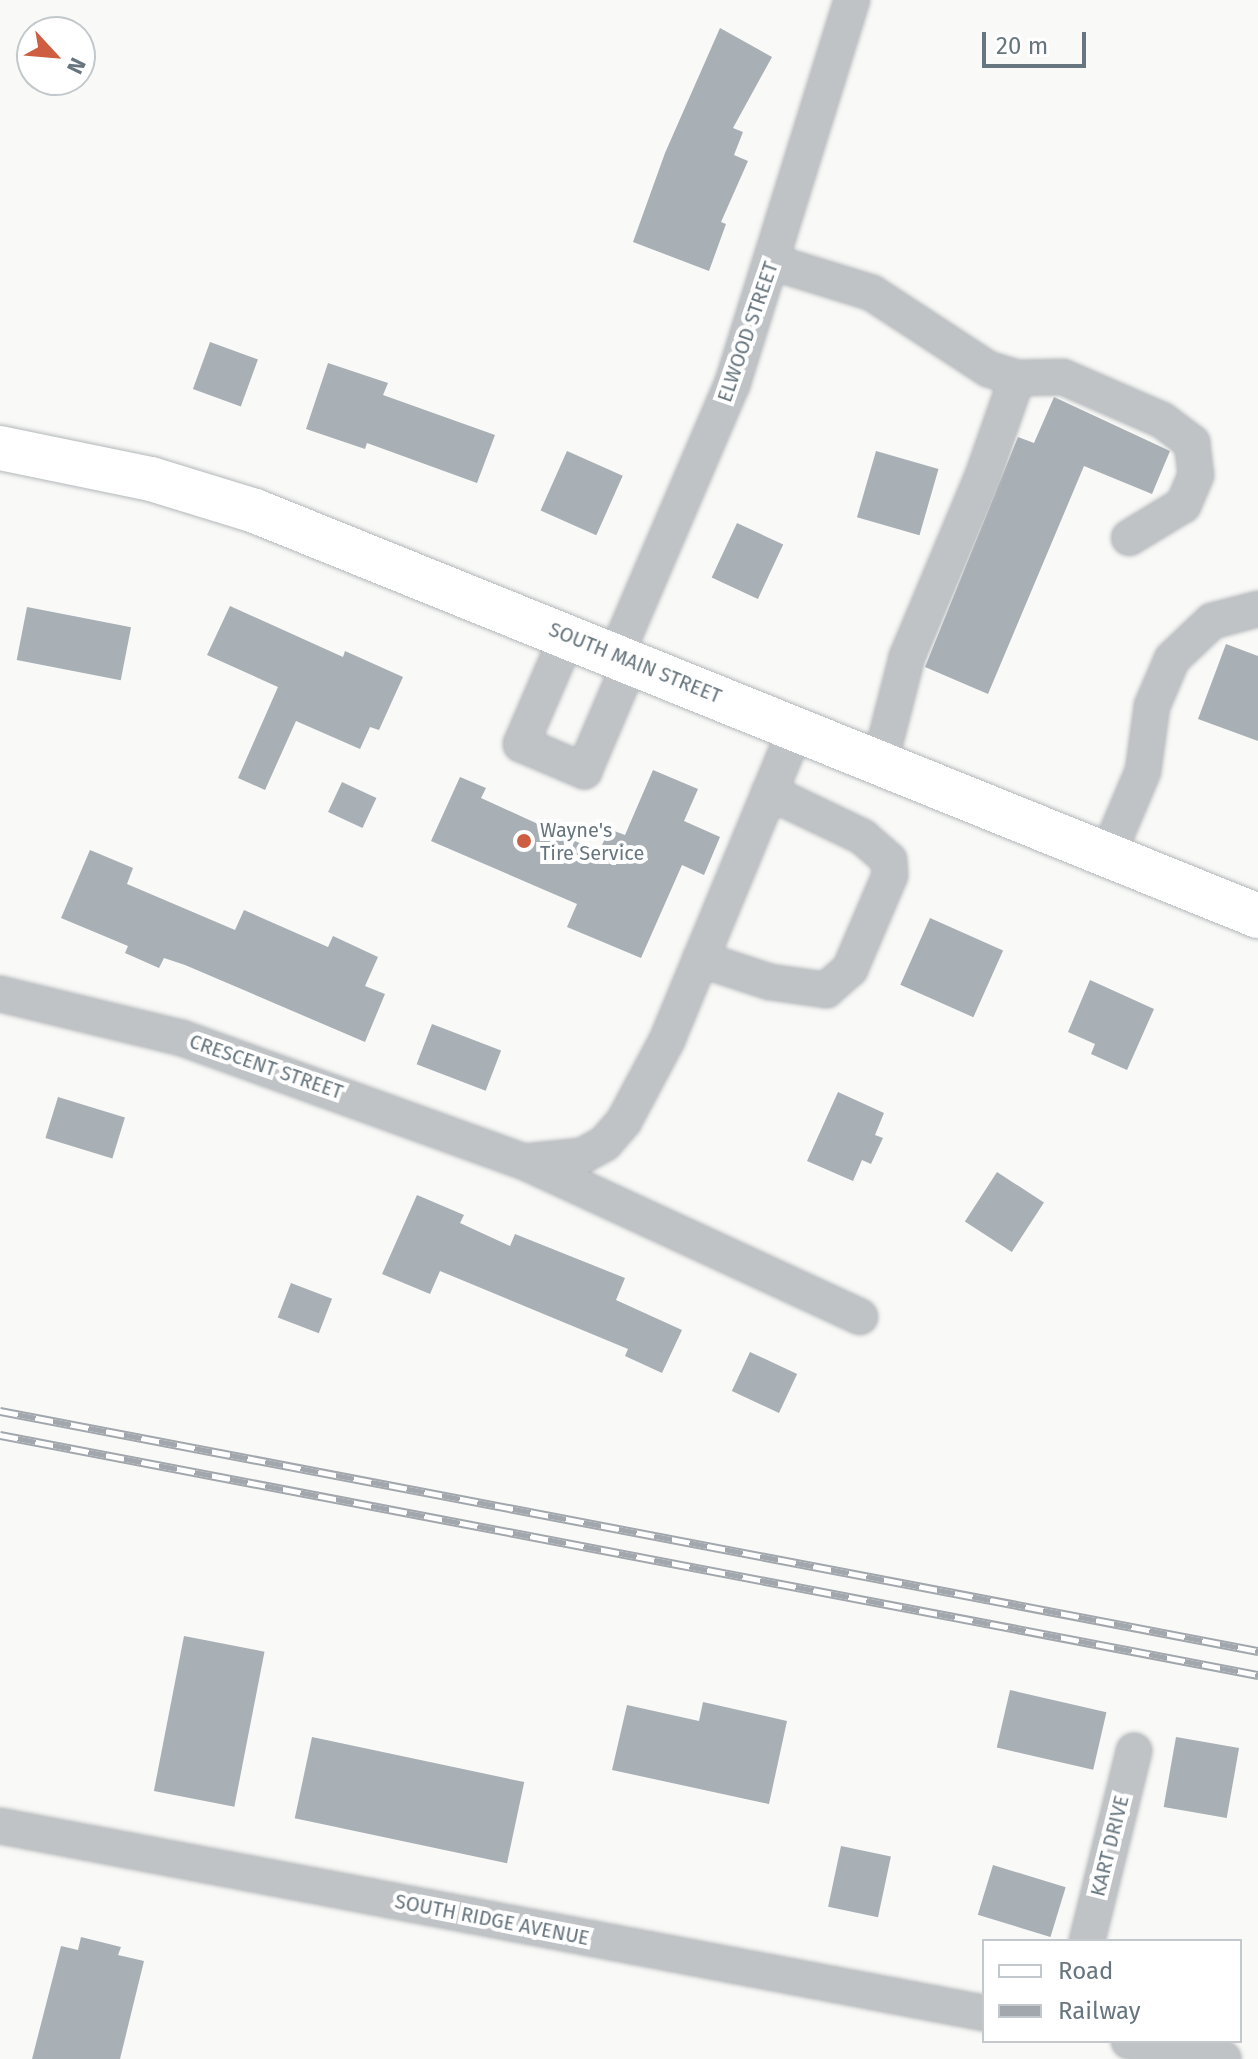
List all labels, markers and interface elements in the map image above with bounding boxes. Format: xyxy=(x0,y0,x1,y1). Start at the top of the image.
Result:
north arrow xyxy=(16,16,96,96)
scale bar xyxy=(986,16,1090,66)
text: 20 m xyxy=(996,32,1048,60)
text: N xyxy=(61,53,92,78)
street label: ELWOOD STREET xyxy=(713,259,783,405)
street label: SOUTH MAIN STREET xyxy=(545,617,725,709)
place label: Wayne's Tire Service xyxy=(540,818,644,865)
marker: Wayne's Tire Service xyxy=(515,832,533,850)
street label: CRESCENT STREET xyxy=(186,1030,346,1104)
street label: KART DRIVE xyxy=(1086,1793,1134,1899)
street label: SOUTH RIDGE AVENUE xyxy=(393,1889,591,1951)
legend xyxy=(982,1939,1242,2043)
text: Road xyxy=(1058,1957,1113,1985)
text: Railway xyxy=(1058,1997,1141,2025)

